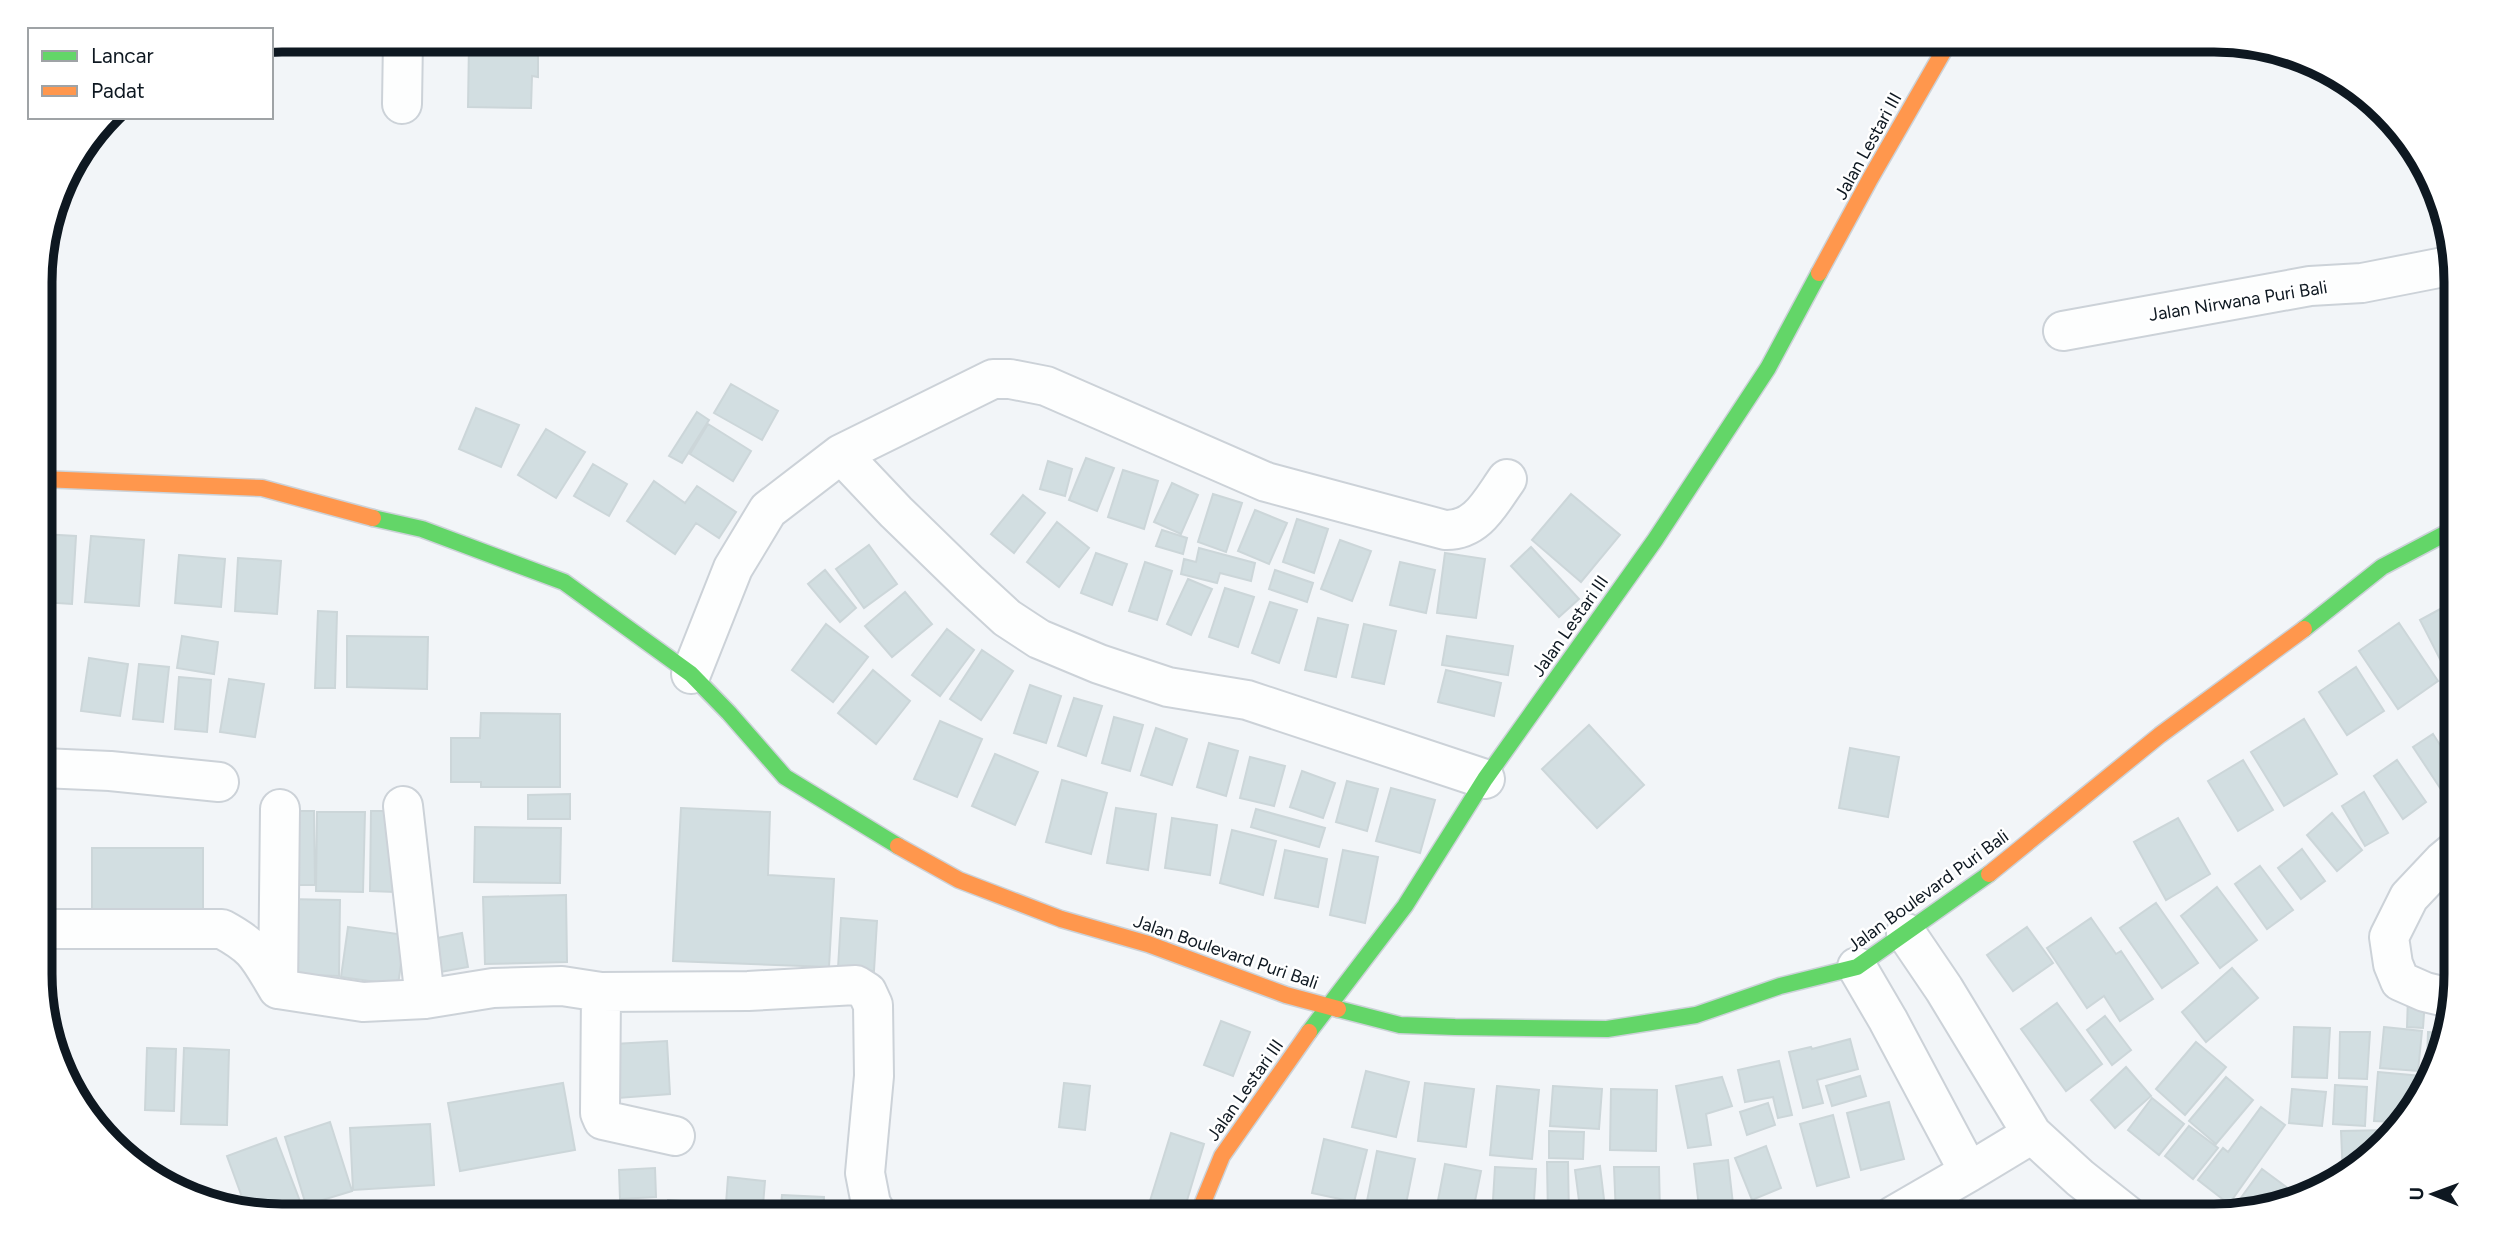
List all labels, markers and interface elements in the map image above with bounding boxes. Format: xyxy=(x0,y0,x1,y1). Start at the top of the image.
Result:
legend xyxy=(28,28,273,119)
text: Lancar xyxy=(91,43,154,68)
text: Padat xyxy=(91,78,145,103)
street label: Jalan Lestari III xyxy=(1830,89,1906,203)
street label: Jalan Nirwana Puri Bali xyxy=(2147,276,2329,326)
street label: Jalan Lestari III xyxy=(1527,571,1613,681)
street label: Jalan Boulevard Puri Bali xyxy=(1843,825,2013,957)
street label: Jalan Boulevard Puri Bali xyxy=(1131,910,1321,994)
street label: Jalan Lestari III xyxy=(1202,1035,1288,1145)
north arrow xyxy=(2398,1159,2468,1229)
text: U xyxy=(2405,1187,2428,1201)

